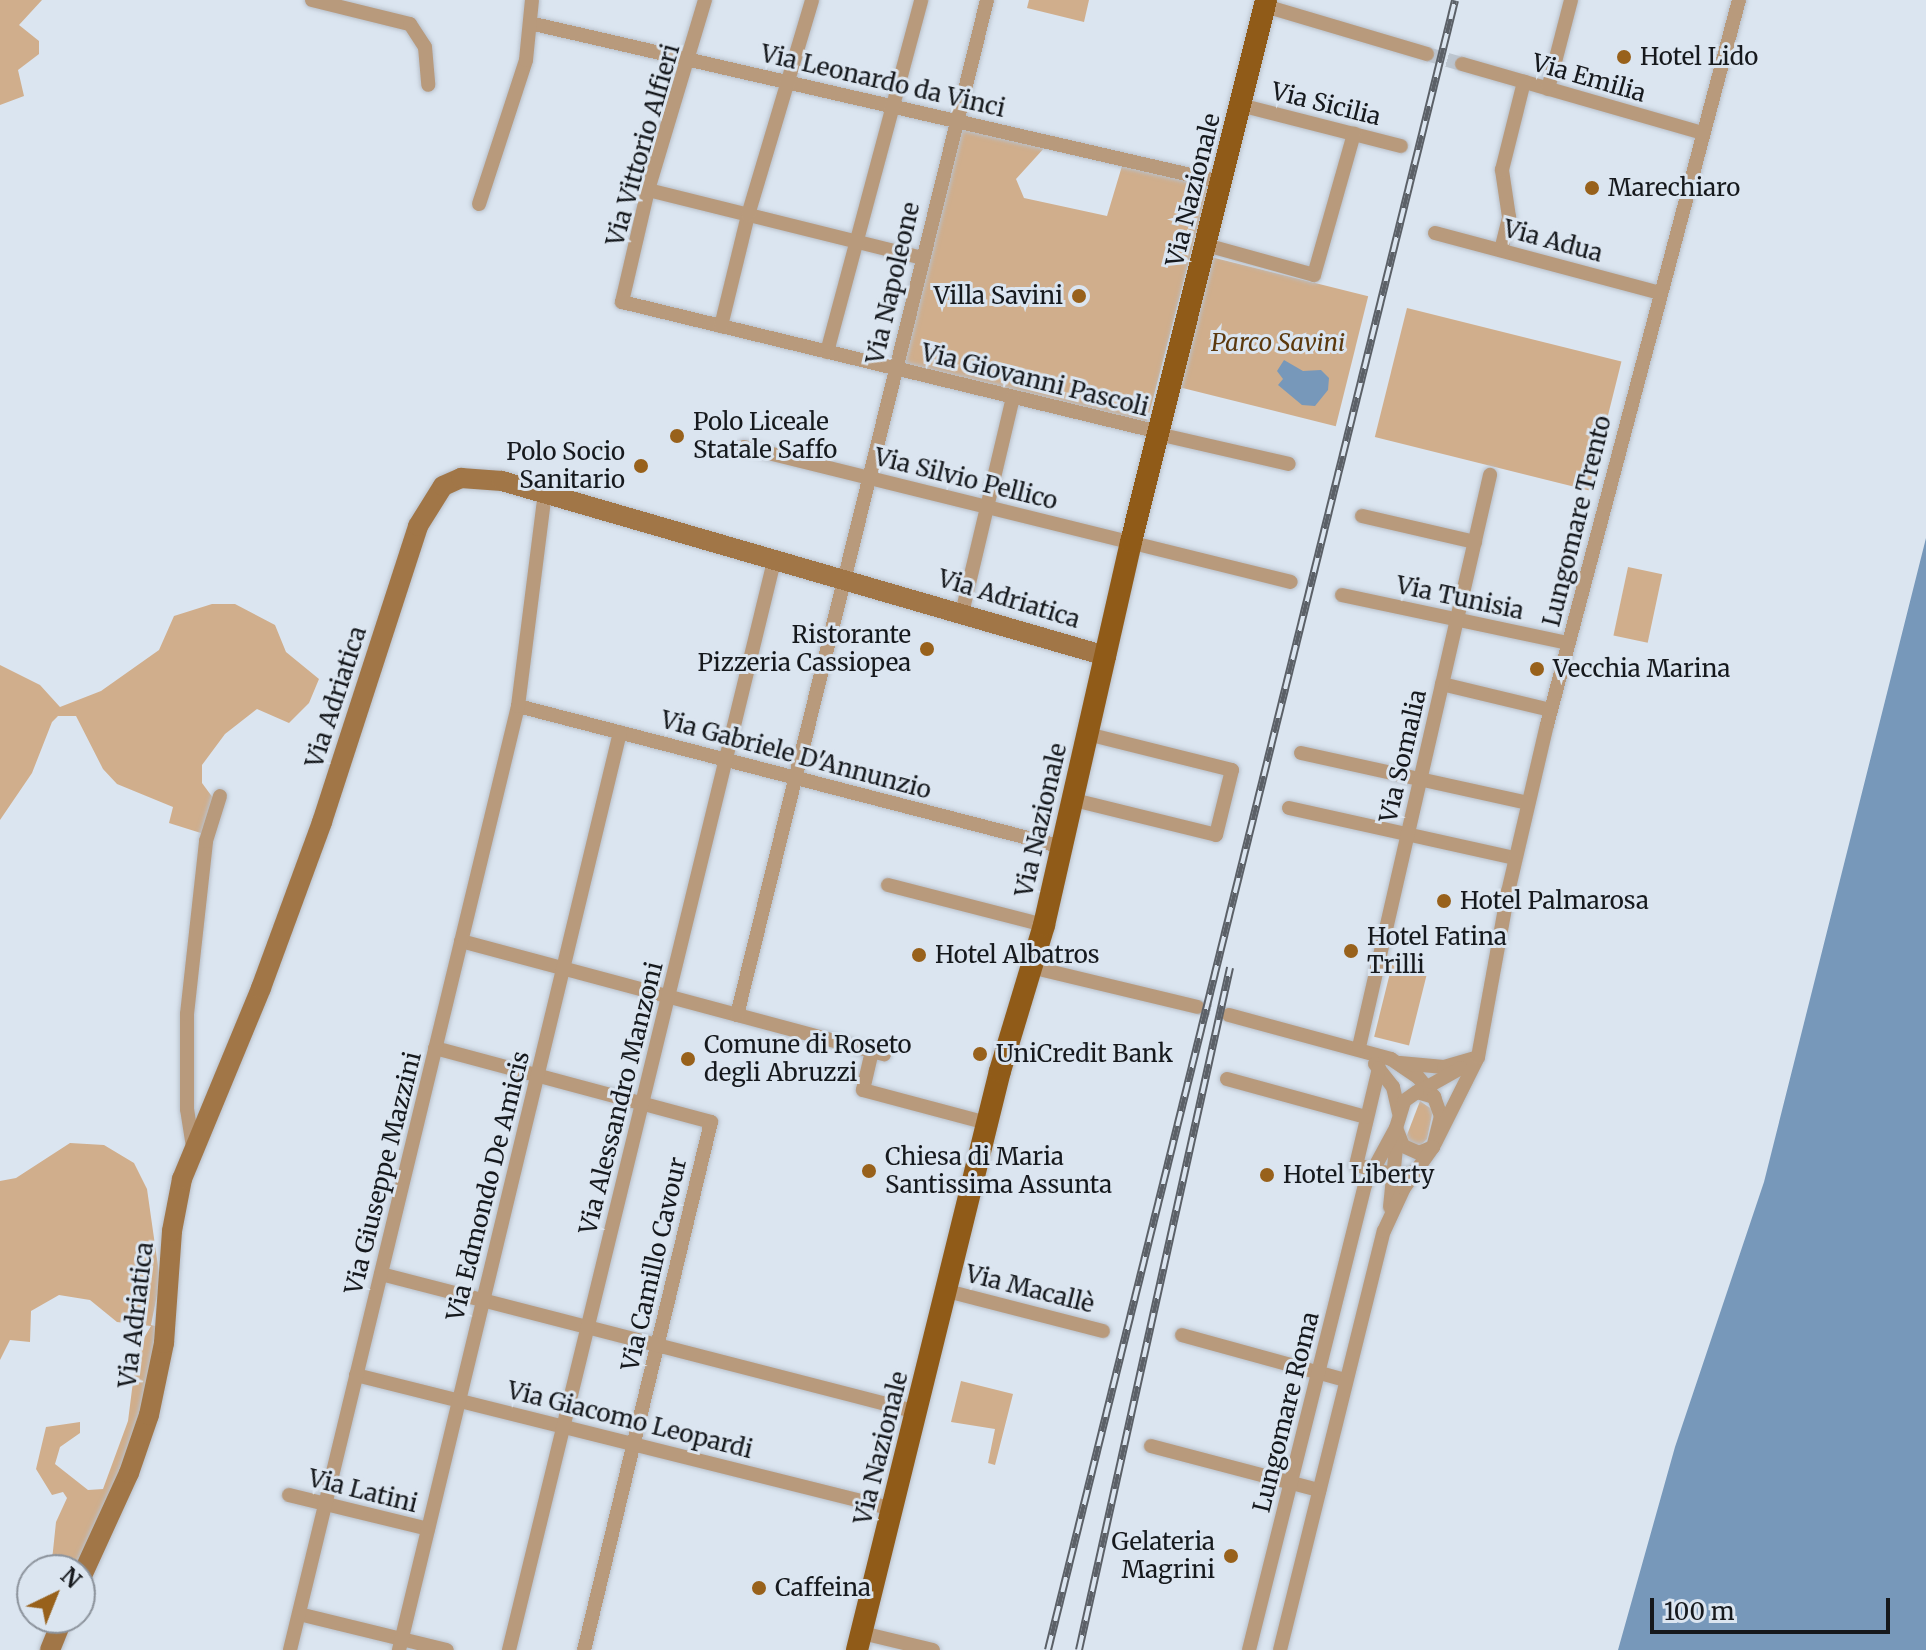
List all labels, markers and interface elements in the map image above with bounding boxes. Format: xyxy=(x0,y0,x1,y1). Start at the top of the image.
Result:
street label: Via Leonardo da Vinci xyxy=(758,39,1008,123)
street label: Via Vittorio Alfieri xyxy=(600,41,686,249)
place label: Hotel Lido xyxy=(1640,43,1758,71)
street label: Via Emilia xyxy=(1529,48,1649,108)
marker: Hotel Lido xyxy=(1615,48,1633,66)
street label: Via Sicilia xyxy=(1268,77,1384,131)
street label: Via Nazionale xyxy=(1160,110,1226,270)
place label: Marechiaro xyxy=(1608,174,1740,202)
marker: Marechiaro xyxy=(1583,179,1601,197)
street label: Via Napoleone xyxy=(860,199,926,367)
street label: Via Adua xyxy=(1500,214,1606,268)
place label: Villa Savini xyxy=(934,282,1063,310)
marker: Villa Savini xyxy=(1070,287,1088,305)
park label: Parco Savini xyxy=(1211,329,1345,357)
street label: Via Giovanni Pascoli xyxy=(918,338,1152,422)
place label: Polo Liceale Statale Saffo xyxy=(693,408,837,464)
street label: Lungomare Trento xyxy=(1537,413,1617,629)
marker: Polo Liceale Statale Saffo xyxy=(668,427,686,445)
place label: Polo Socio Sanitario xyxy=(506,438,625,494)
street label: Via Silvio Pellico xyxy=(871,442,1061,516)
marker: Polo Socio Sanitario xyxy=(632,457,650,475)
street label: Via Adriatica xyxy=(935,564,1083,634)
street label: Via Tunisia xyxy=(1394,570,1526,626)
place label: Ristorante Pizzeria Cassiopea xyxy=(698,621,911,677)
street label: Via Adriatica xyxy=(300,623,372,771)
marker: Ristorante Pizzeria Cassiopea xyxy=(918,640,936,658)
place label: Vecchia Marina xyxy=(1553,655,1730,683)
marker: Vecchia Marina xyxy=(1528,660,1546,678)
street label: Via Somalia xyxy=(1374,687,1432,825)
street label: Via Gabriele D'Annunzio xyxy=(658,705,934,805)
street label: Via Nazionale xyxy=(1009,740,1073,900)
place label: Hotel Palmarosa xyxy=(1460,887,1649,915)
marker: Hotel Palmarosa xyxy=(1435,892,1453,910)
place label: Hotel Fatina Trilli xyxy=(1367,923,1507,979)
place label: Hotel Albatros xyxy=(935,941,1100,969)
marker: Hotel Fatina Trilli xyxy=(1342,942,1360,960)
marker: Hotel Albatros xyxy=(910,946,928,964)
street label: Via Alessandro Manzoni xyxy=(573,959,669,1237)
place label: Comune di Roseto degli Abruzzi xyxy=(704,1031,912,1087)
place label: UniCredit Bank xyxy=(996,1040,1173,1068)
marker: UniCredit Bank xyxy=(971,1045,989,1063)
street label: Via Edmondo De Amicis xyxy=(441,1048,535,1324)
street label: Via Giuseppe Mazzini xyxy=(339,1049,427,1297)
marker: Comune di Roseto degli Abruzzi xyxy=(679,1050,697,1068)
place label: Chiesa di Maria Santissima Assunta xyxy=(885,1143,1112,1199)
street label: Via Camillo Cavour xyxy=(615,1154,693,1374)
place label: Hotel Liberty xyxy=(1283,1161,1434,1189)
marker: Chiesa di Maria Santissima Assunta xyxy=(860,1162,878,1180)
marker: Hotel Liberty xyxy=(1258,1166,1276,1184)
street label: Via Adriatica xyxy=(113,1240,159,1390)
street label: Via Macallè xyxy=(963,1259,1097,1319)
street label: Lungomare Roma xyxy=(1247,1309,1325,1515)
street label: Via Nazionale xyxy=(848,1368,914,1528)
street label: Via Giacomo Leopardi xyxy=(504,1376,756,1464)
street label: Via Latini xyxy=(305,1464,421,1518)
place label: Gelateria Magrini xyxy=(1112,1528,1215,1584)
marker: Gelateria Magrini xyxy=(1222,1547,1240,1565)
north arrow xyxy=(16,1554,96,1634)
text: N xyxy=(55,1562,87,1594)
place label: Caffeina xyxy=(775,1574,871,1602)
marker: Caffeina xyxy=(750,1579,768,1597)
scale bar xyxy=(1654,1582,1894,1632)
text: 100 m xyxy=(1664,1596,1734,1627)

